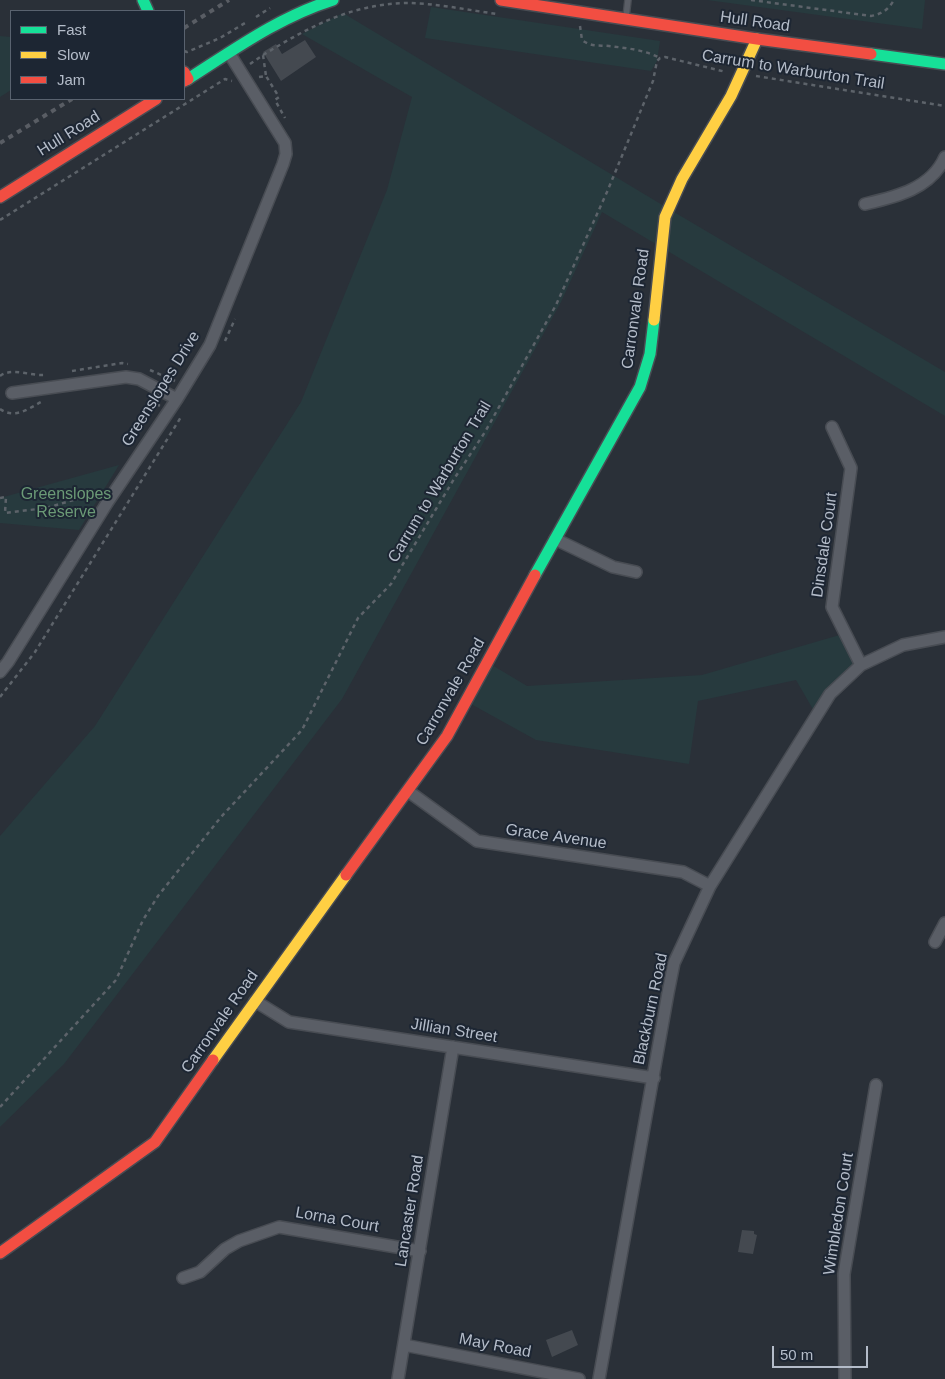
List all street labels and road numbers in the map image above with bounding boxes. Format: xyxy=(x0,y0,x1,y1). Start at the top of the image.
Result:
street label: Hull Road xyxy=(719,8,791,36)
street label: Carrum to Warburton Trail xyxy=(700,46,886,94)
street label: Hull Road xyxy=(34,107,104,161)
street label: Carronvale Road xyxy=(618,248,654,370)
street label: Greenslopes Drive xyxy=(118,328,204,450)
street label: Carrum to Warburton Trail xyxy=(384,398,496,566)
street label: Dinsdale Court xyxy=(808,491,842,599)
street label: Carronvale Road xyxy=(412,635,490,749)
street label: Grace Avenue xyxy=(504,820,608,854)
street label: Blackburn Road xyxy=(630,951,672,1067)
street label: Carronvale Road xyxy=(177,967,263,1077)
street label: Jillian Street xyxy=(409,1015,499,1047)
street label: Wimbledon Court xyxy=(820,1151,858,1277)
street label: Lancaster Road xyxy=(392,1154,428,1268)
street label: Lorna Court xyxy=(294,1203,380,1237)
street label: May Road xyxy=(457,1330,533,1362)

